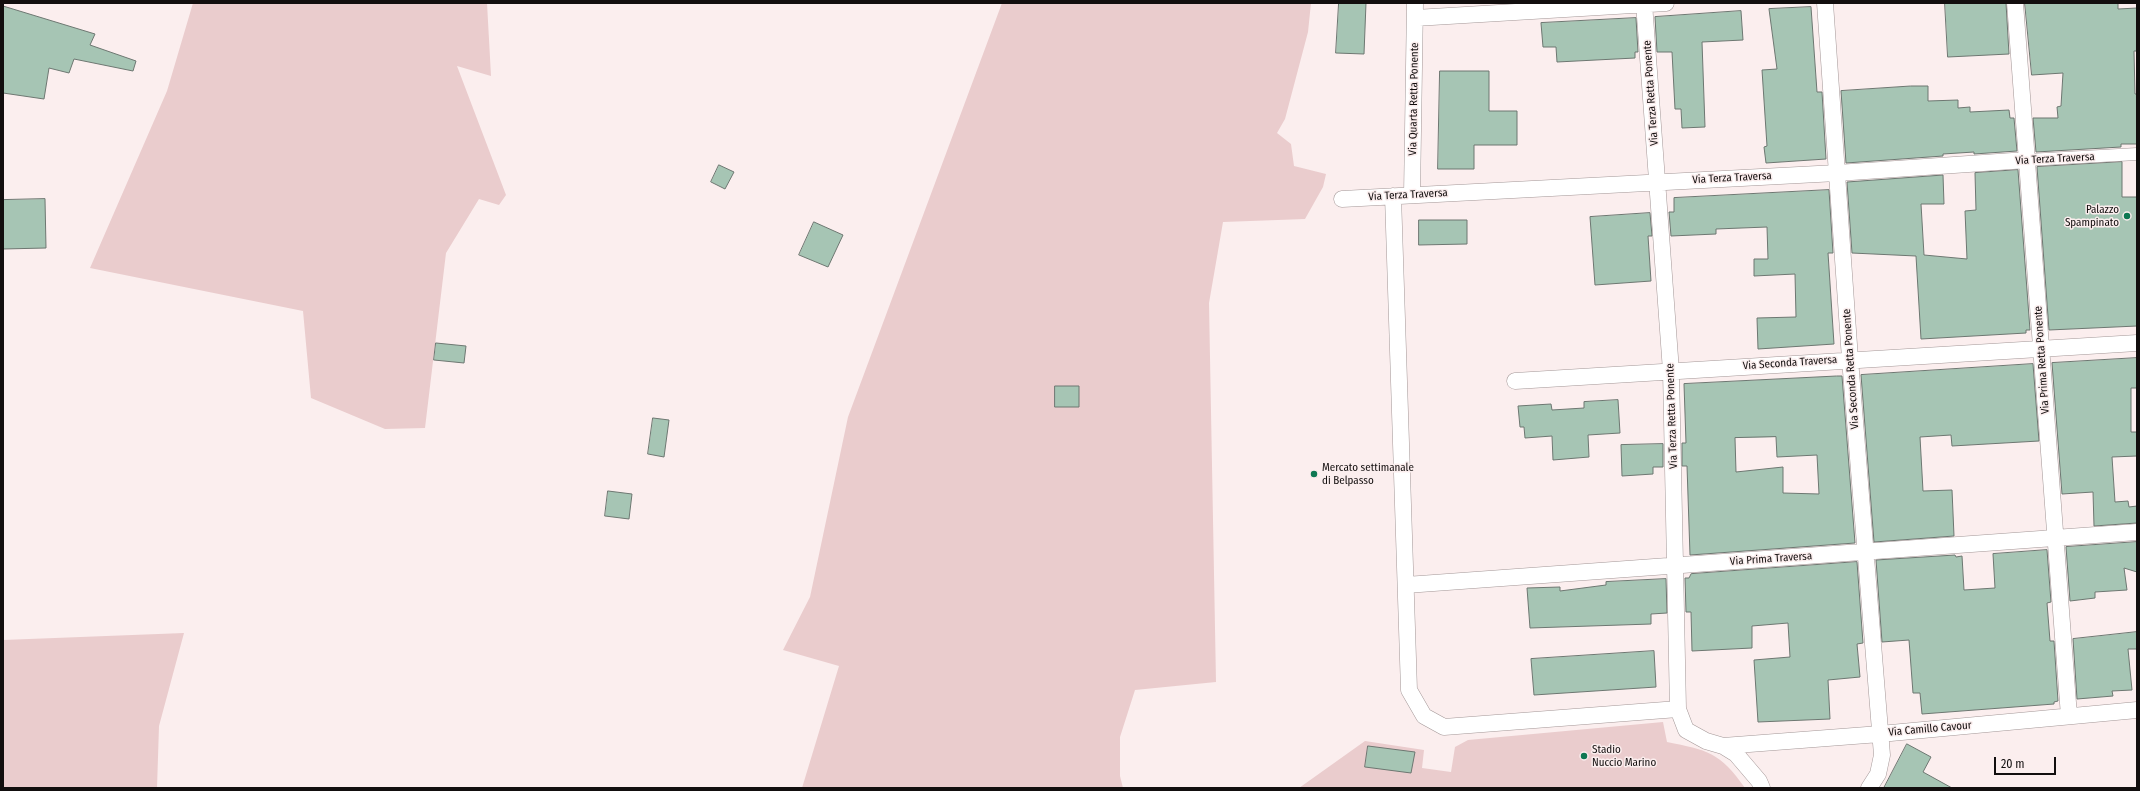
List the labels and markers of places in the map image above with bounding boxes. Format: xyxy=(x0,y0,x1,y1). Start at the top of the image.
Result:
place label: Palazzo Spampinato xyxy=(2065,203,2119,229)
marker: Palazzo Spampinato xyxy=(2122,211,2132,221)
place label: Mercato settimanale di Belpasso xyxy=(1322,461,1414,487)
marker: Mercato settimanale di Belpasso xyxy=(1309,469,1319,479)
place label: Stadio Nuccio Marino xyxy=(1592,743,1656,769)
marker: Stadio Nuccio Marino xyxy=(1579,751,1589,761)

